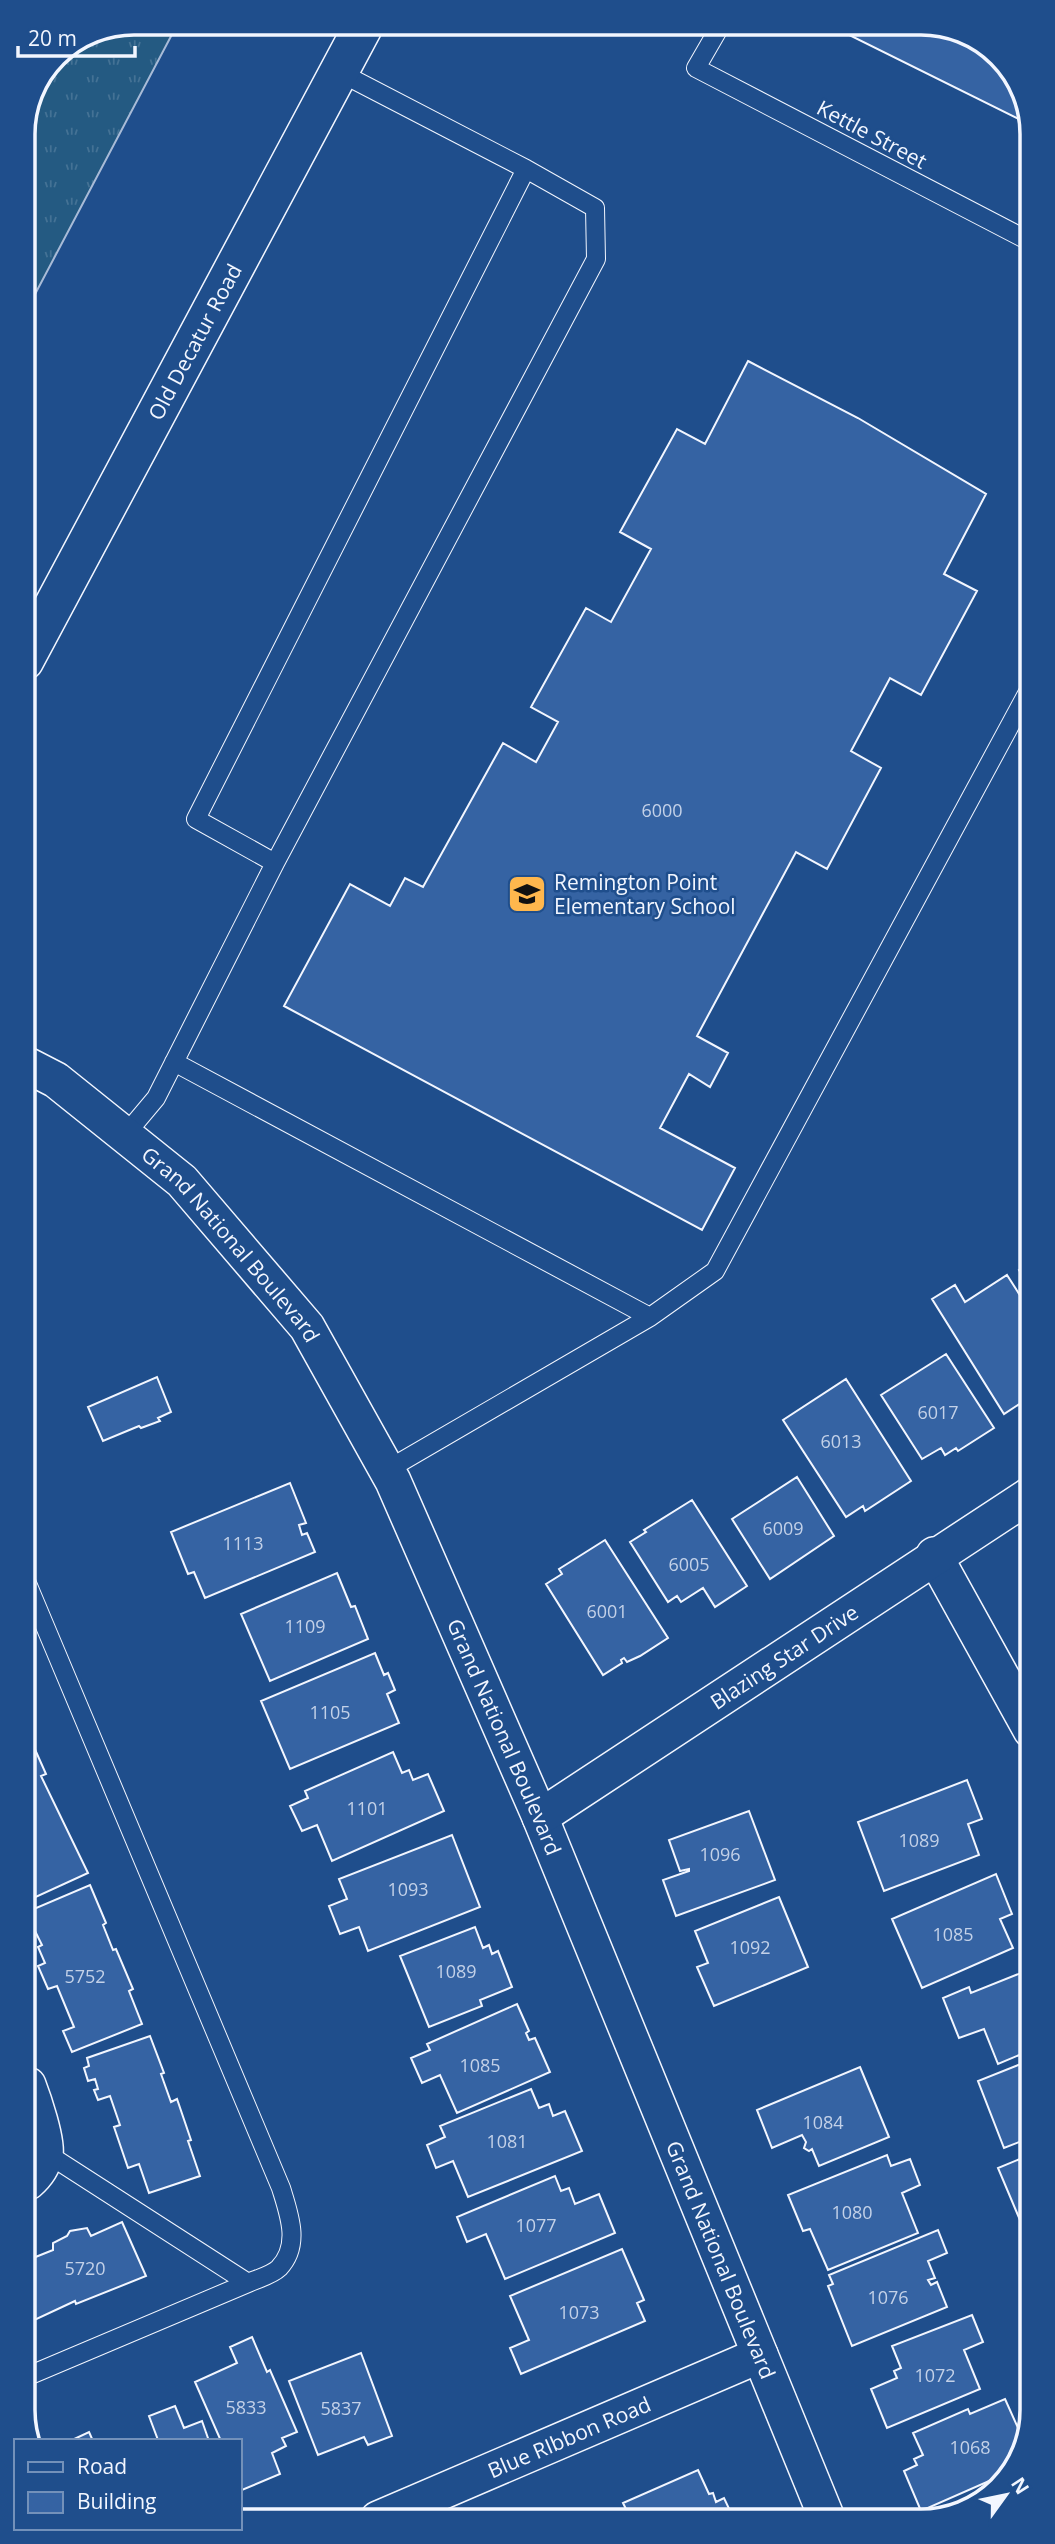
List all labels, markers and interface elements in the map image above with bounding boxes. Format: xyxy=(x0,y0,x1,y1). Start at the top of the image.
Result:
scale bar xyxy=(18,14,135,58)
text: 20 m xyxy=(28,24,77,52)
street label: Kettle Street xyxy=(812,93,932,175)
street label: Old Decatur Road xyxy=(141,259,248,425)
house number: 6000 xyxy=(641,798,683,822)
place label: Remington Point Elementary School xyxy=(554,868,736,920)
school or university icon: Remington Point Elementary School xyxy=(506,873,548,915)
street label: Grand National Boulevard xyxy=(136,1140,326,1347)
house number: 6017 xyxy=(917,1400,959,1424)
house number: 6013 xyxy=(820,1429,862,1453)
house number: 6009 xyxy=(762,1516,804,1540)
house number: 1113 xyxy=(222,1531,264,1555)
house number: 6005 xyxy=(668,1552,710,1576)
street label: Blazing Star Drive xyxy=(705,1598,863,1715)
house number: 6001 xyxy=(586,1599,628,1623)
house number: 1109 xyxy=(284,1614,326,1638)
street label: Grand National Boulevard xyxy=(441,1614,568,1859)
house number: 1105 xyxy=(309,1700,351,1724)
house number: 1101 xyxy=(346,1796,388,1820)
house number: 1089 xyxy=(898,1828,940,1852)
house number: 1096 xyxy=(699,1842,741,1866)
house number: 1093 xyxy=(387,1877,429,1901)
house number: 1085 xyxy=(932,1922,974,1946)
house number: 1092 xyxy=(729,1935,771,1959)
house number: 1089 xyxy=(435,1959,477,1983)
house number: 5752 xyxy=(64,1964,106,1988)
house number: 1085 xyxy=(459,2053,501,2077)
house number: 1084 xyxy=(802,2110,844,2134)
house number: 1081 xyxy=(486,2129,528,2153)
street label: Grand National Boulevard xyxy=(660,2136,782,2383)
house number: 1080 xyxy=(831,2200,873,2224)
house number: 1077 xyxy=(515,2213,557,2237)
house number: 5720 xyxy=(64,2256,106,2280)
house number: 1076 xyxy=(867,2285,909,2309)
house number: 1073 xyxy=(558,2300,600,2324)
house number: 1072 xyxy=(914,2363,956,2387)
street label: Blue RIbbon Road xyxy=(483,2390,655,2484)
house number: 5833 xyxy=(225,2395,267,2419)
house number: 5837 xyxy=(320,2396,362,2420)
house number: 1068 xyxy=(949,2435,991,2459)
legend xyxy=(14,2439,242,2530)
text: Road xyxy=(77,2452,127,2480)
north arrow xyxy=(971,2460,1041,2530)
text: N xyxy=(1005,2472,1035,2499)
text: Building xyxy=(77,2487,156,2515)

